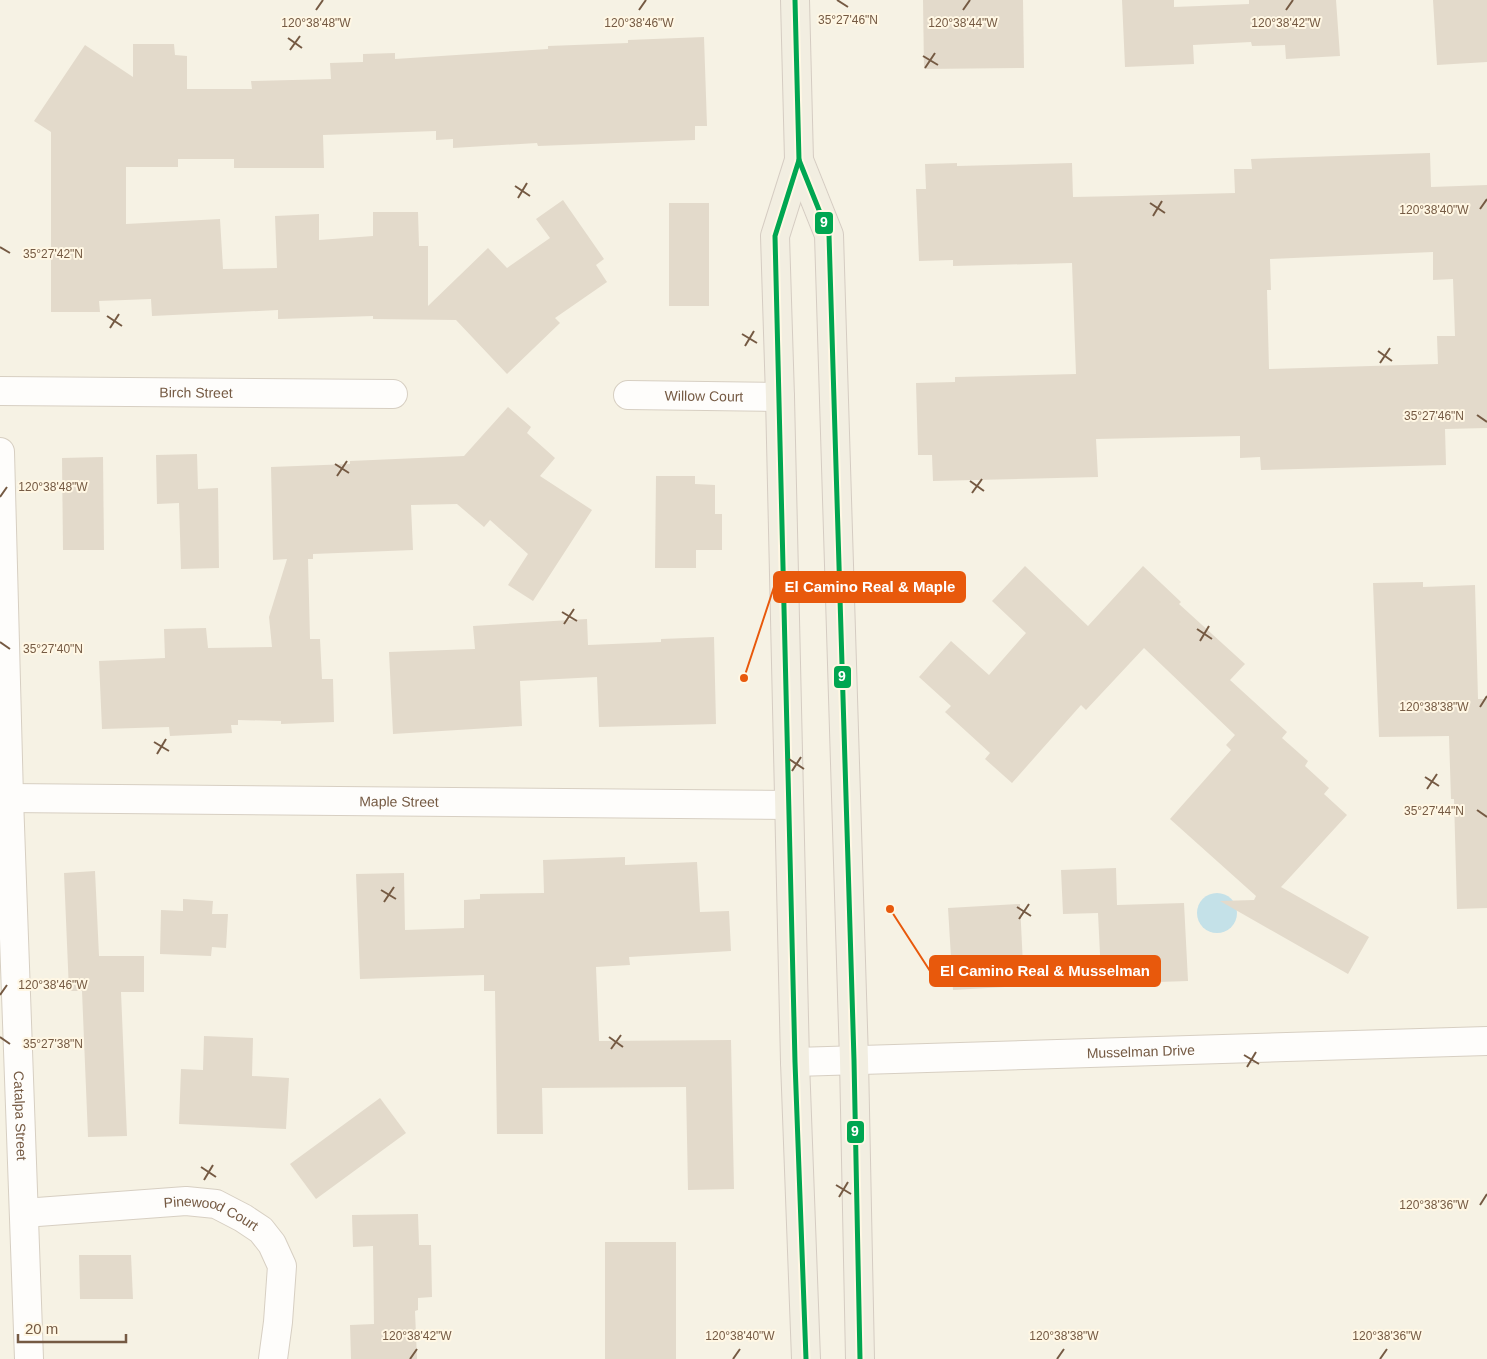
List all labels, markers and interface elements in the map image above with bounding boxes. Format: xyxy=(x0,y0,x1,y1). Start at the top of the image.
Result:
text: 35°27'46"N xyxy=(818,13,878,27)
text: 120°38'48"W xyxy=(281,16,351,30)
text: 120°38'46"W xyxy=(604,16,674,30)
text: 120°38'44"W xyxy=(928,16,998,30)
text: 120°38'42"W xyxy=(1251,16,1321,30)
text: 120°38'40"W xyxy=(1399,203,1469,217)
line badge: 9 xyxy=(814,211,834,235)
text: 9 xyxy=(820,214,828,230)
text: 35°27'42"N xyxy=(23,247,83,261)
street label: Birch Street xyxy=(159,384,233,401)
street label: Willow Court xyxy=(665,387,744,405)
text: 35°27'46"N xyxy=(1404,409,1464,423)
text: 120°38'48"W xyxy=(18,480,88,494)
callout: El Camino Real & Maple xyxy=(774,572,965,602)
text: El Camino Real & Maple xyxy=(785,578,955,595)
text: 35°27'40"N xyxy=(23,642,83,656)
line badge: 9 xyxy=(833,665,852,689)
text: 9 xyxy=(838,668,846,684)
text: 120°38'38"W xyxy=(1399,700,1469,714)
street label: Maple Street xyxy=(359,793,439,810)
text: 35°27'44"N xyxy=(1404,804,1464,818)
callout: El Camino Real & Musselman xyxy=(930,956,1160,986)
text: El Camino Real & Musselman xyxy=(940,962,1150,979)
text: 120°38'46"W xyxy=(18,978,88,992)
text: 35°27'38"N xyxy=(23,1037,83,1051)
street label: Musselman Drive xyxy=(1086,1042,1195,1061)
street label: Catalpa Street xyxy=(11,1071,30,1161)
line badge: 9 xyxy=(846,1120,865,1144)
text: 9 xyxy=(851,1123,859,1139)
street label: Pinewood Court xyxy=(163,1193,262,1234)
text: 120°38'36"W xyxy=(1399,1198,1469,1212)
scale bar xyxy=(18,1312,125,1344)
text: 20 m xyxy=(25,1320,58,1337)
text: 120°38'42"W xyxy=(382,1329,452,1343)
text: 120°38'40"W xyxy=(705,1329,775,1343)
text: 120°38'38"W xyxy=(1029,1329,1099,1343)
text: 120°38'36"W xyxy=(1352,1329,1422,1343)

